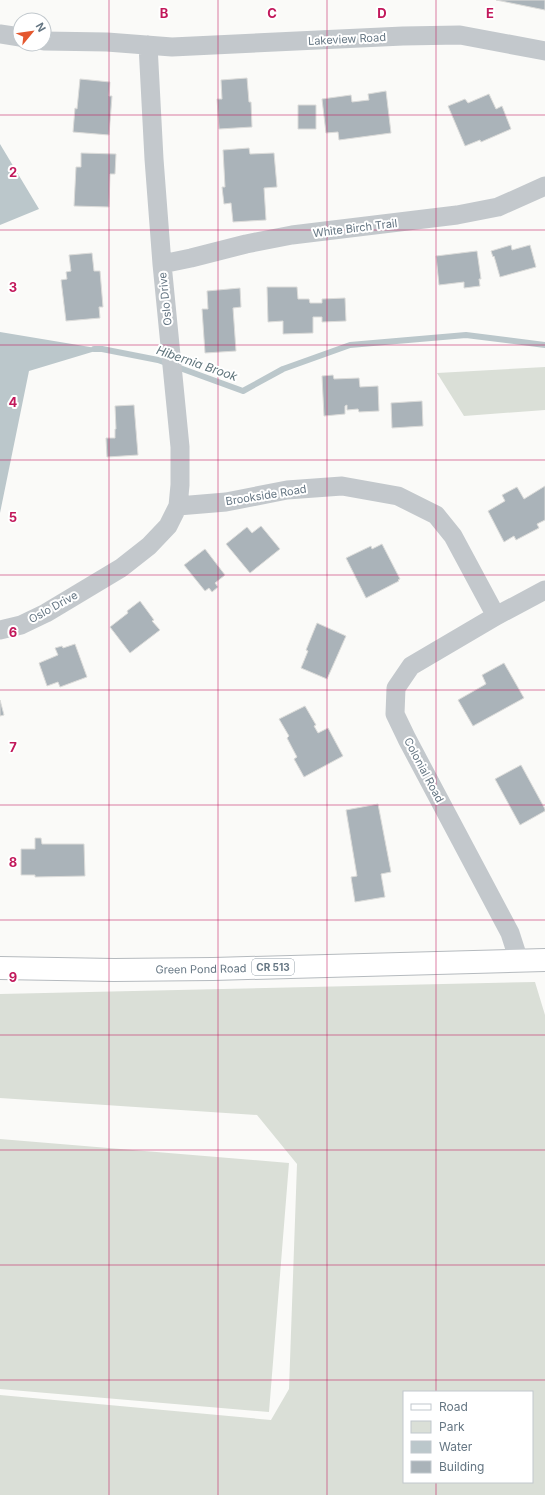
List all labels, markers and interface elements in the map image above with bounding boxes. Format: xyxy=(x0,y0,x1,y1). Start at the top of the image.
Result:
text: B xyxy=(160,5,169,21)
text: C xyxy=(267,5,277,21)
text: D xyxy=(377,5,387,21)
text: E xyxy=(486,5,494,21)
north arrow xyxy=(12,12,52,52)
text: N xyxy=(33,20,49,34)
street label: Lakeview Road xyxy=(308,30,386,48)
text: 2 xyxy=(9,164,17,180)
street label: White Birch Trail xyxy=(312,216,398,240)
street label: Oslo Drive xyxy=(155,271,175,327)
text: 3 xyxy=(9,279,17,295)
water label: Hibernia Brook xyxy=(154,342,240,384)
text: 4 xyxy=(9,394,18,410)
street label: Brookside Road xyxy=(225,482,307,508)
text: 5 xyxy=(9,509,17,525)
street label: Oslo Drive xyxy=(26,588,80,626)
text: 6 xyxy=(9,624,17,640)
street label: Colonial Road xyxy=(401,735,447,805)
text: 7 xyxy=(9,739,17,755)
text: 8 xyxy=(9,854,17,870)
road number: CR 513 xyxy=(252,959,294,975)
street label: Green Pond Road xyxy=(155,961,247,977)
text: 9 xyxy=(9,969,17,985)
legend xyxy=(403,1391,533,1483)
text: Road xyxy=(439,1399,468,1414)
text: Park xyxy=(439,1419,465,1434)
text: Water xyxy=(439,1439,473,1454)
text: Building xyxy=(439,1459,484,1474)

